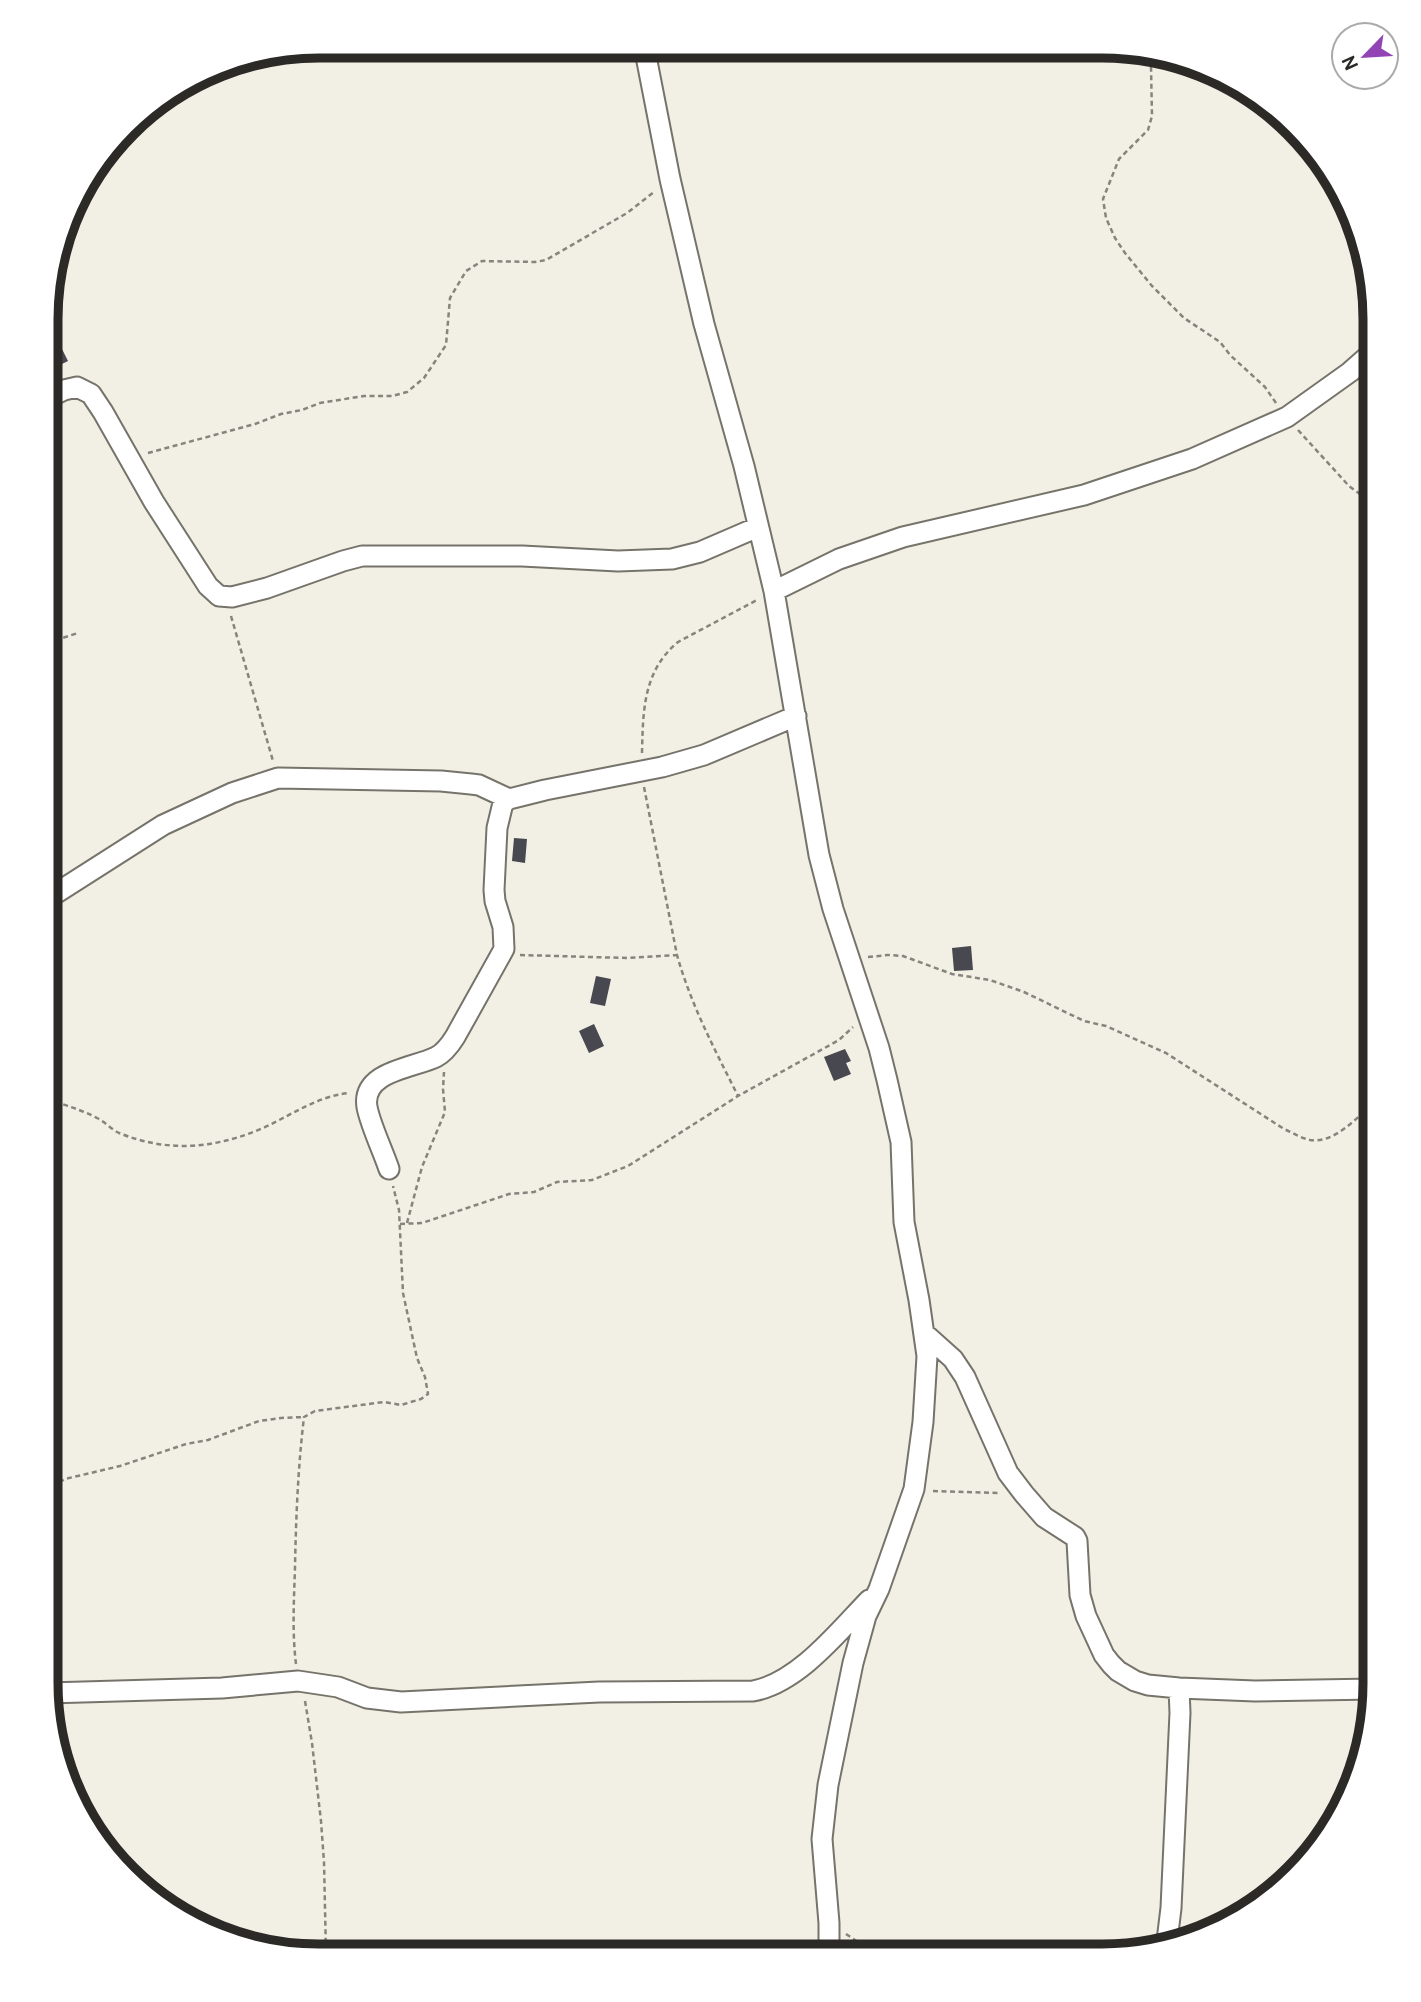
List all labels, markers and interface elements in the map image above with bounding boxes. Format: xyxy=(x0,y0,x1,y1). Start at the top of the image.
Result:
north arrow xyxy=(1330,21,1400,91)
text: N xyxy=(1337,52,1363,74)

